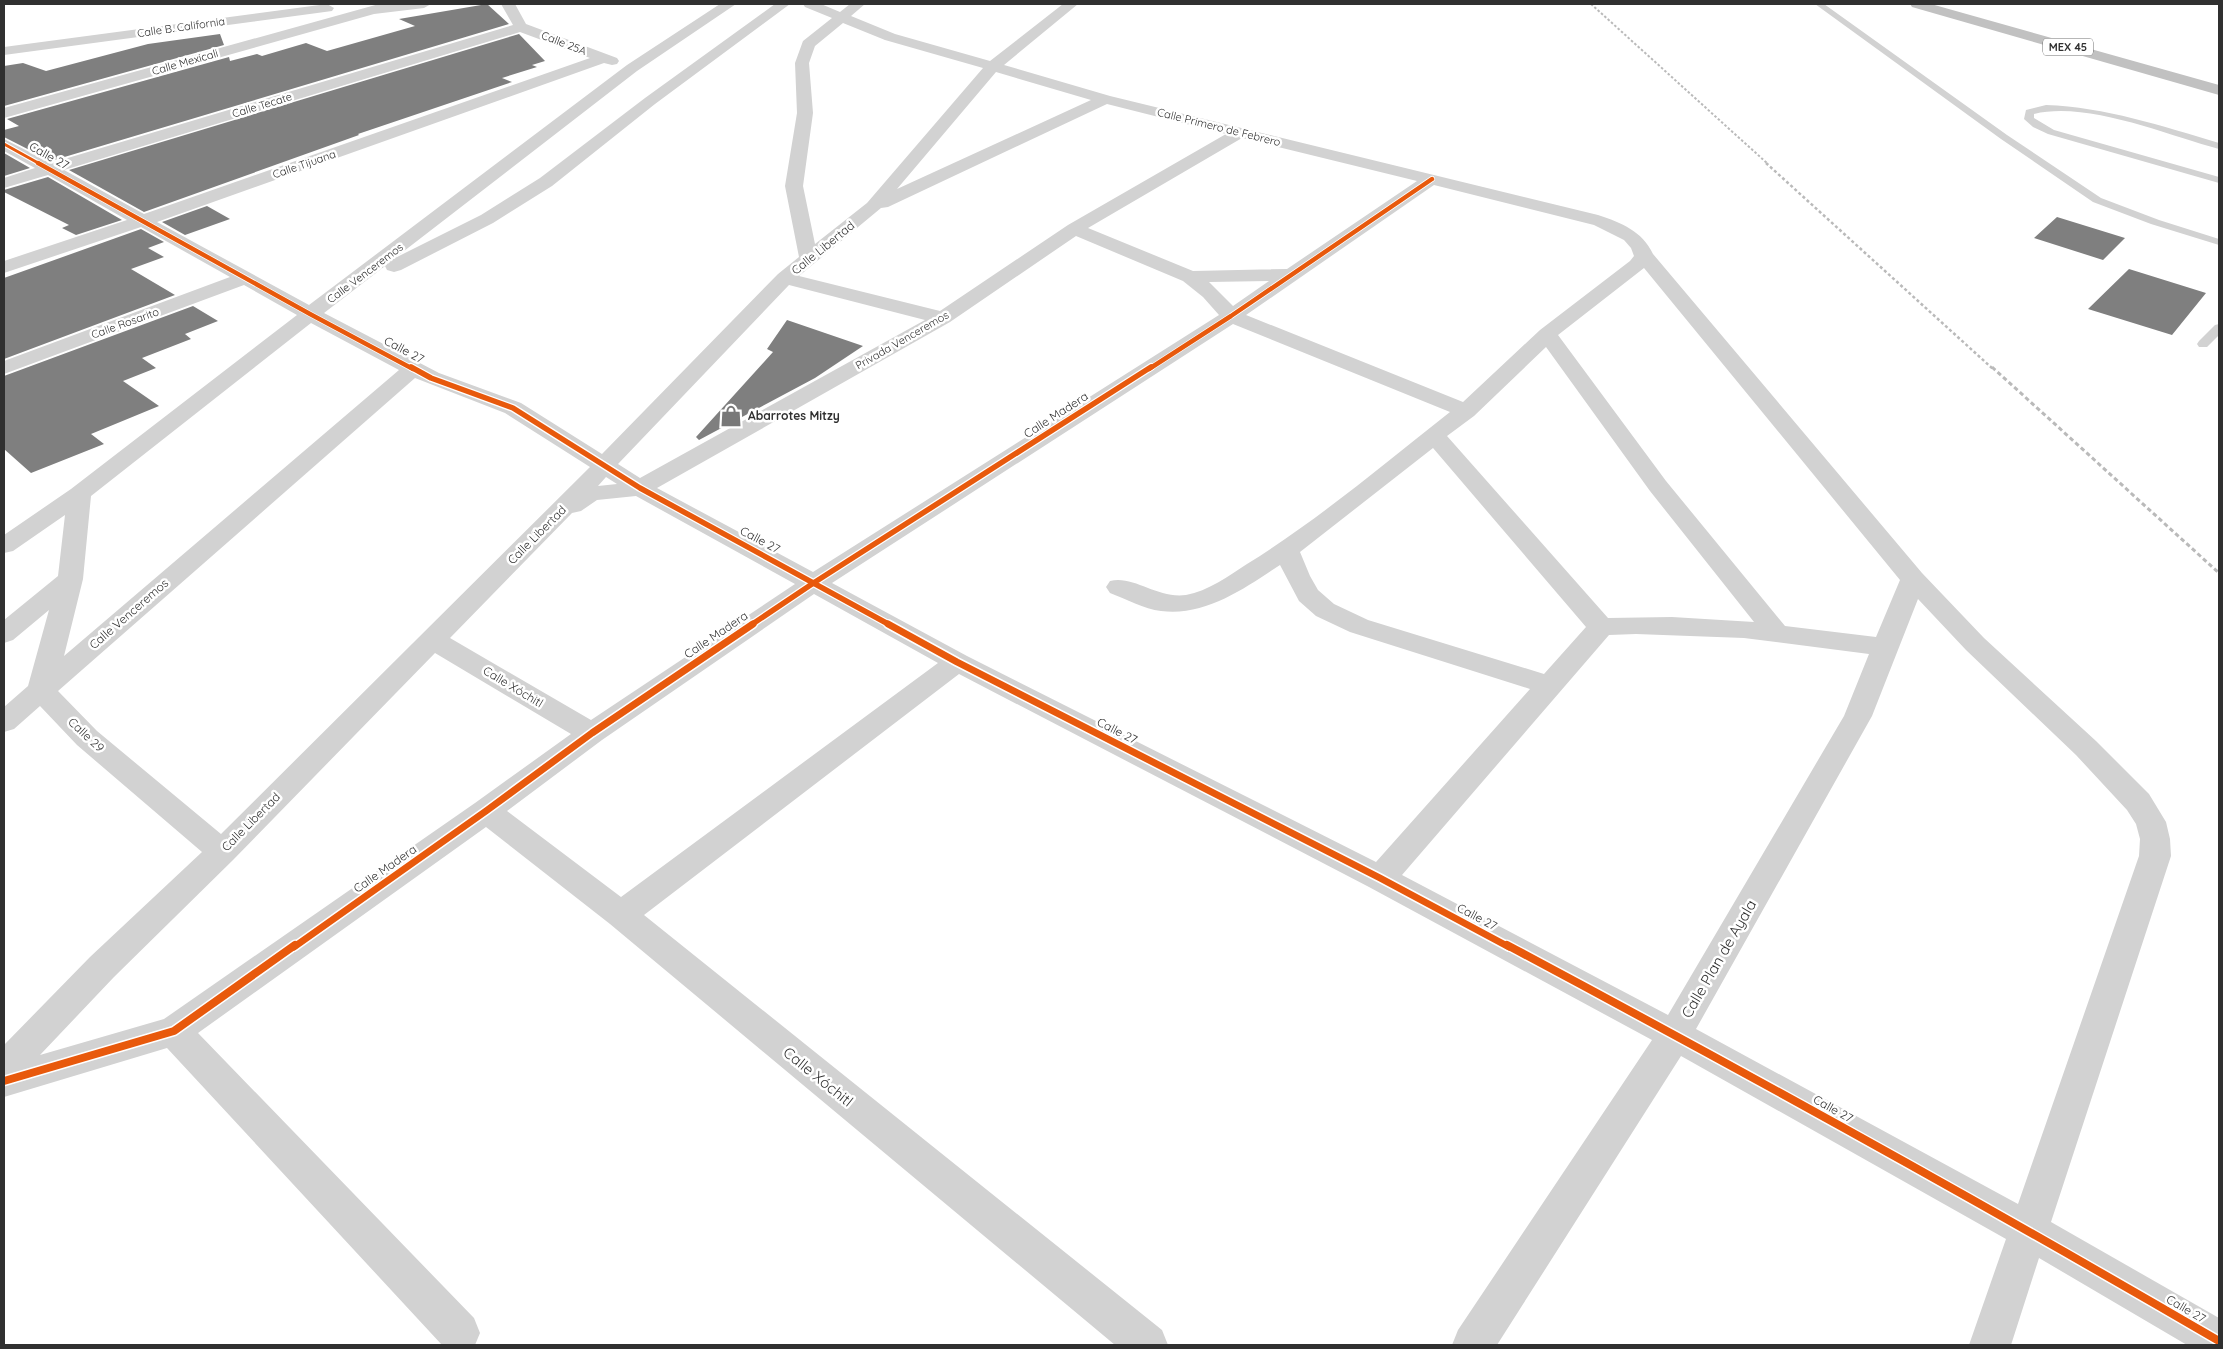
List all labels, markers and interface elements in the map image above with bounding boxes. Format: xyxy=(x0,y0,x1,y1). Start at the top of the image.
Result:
street label: Calle B. California xyxy=(136,14,226,40)
street label: Calle 25A xyxy=(539,28,589,58)
road number: MEX 45 xyxy=(2043,38,2093,56)
street label: Calle Mexicali xyxy=(150,46,220,78)
street label: Calle Tecate xyxy=(230,89,294,121)
street label: Calle Primero de Febrero xyxy=(1156,105,1283,149)
street label: Calle 27 xyxy=(27,139,72,173)
street label: Calle Tijuana xyxy=(271,147,337,181)
street label: Calle Libertad xyxy=(788,218,857,278)
street label: Calle Venceremos xyxy=(324,240,406,306)
street label: Calle Rosarito xyxy=(89,304,161,342)
street label: Privada Venceremos xyxy=(853,308,951,372)
street label: Calle 27 xyxy=(382,333,427,366)
street label: Calle Madera xyxy=(1021,388,1091,441)
shop icon: Abarrotes Mitzy xyxy=(718,403,744,429)
place label: Abarrotes Mitzy xyxy=(748,408,840,423)
street label: Calle Libertad xyxy=(504,502,569,567)
street label: Calle 27 xyxy=(738,523,783,556)
street label: Calle Venceremos xyxy=(86,575,172,652)
street label: Calle Madera xyxy=(681,608,750,661)
street label: Calle Xóchitl xyxy=(480,663,546,710)
street label: Calle 29 xyxy=(65,714,108,755)
street label: Calle 27 xyxy=(1095,714,1140,747)
street label: Calle Libertad xyxy=(218,789,283,854)
street label: Calle Madera xyxy=(350,841,419,896)
street label: Calle Plan de Ayala xyxy=(1677,896,1760,1021)
street label: Calle 27 xyxy=(1455,900,1500,933)
street label: Calle Xóchitl xyxy=(780,1043,857,1111)
street label: Calle 27 xyxy=(1811,1092,1856,1126)
street label: Calle 27 xyxy=(2164,1291,2209,1326)

